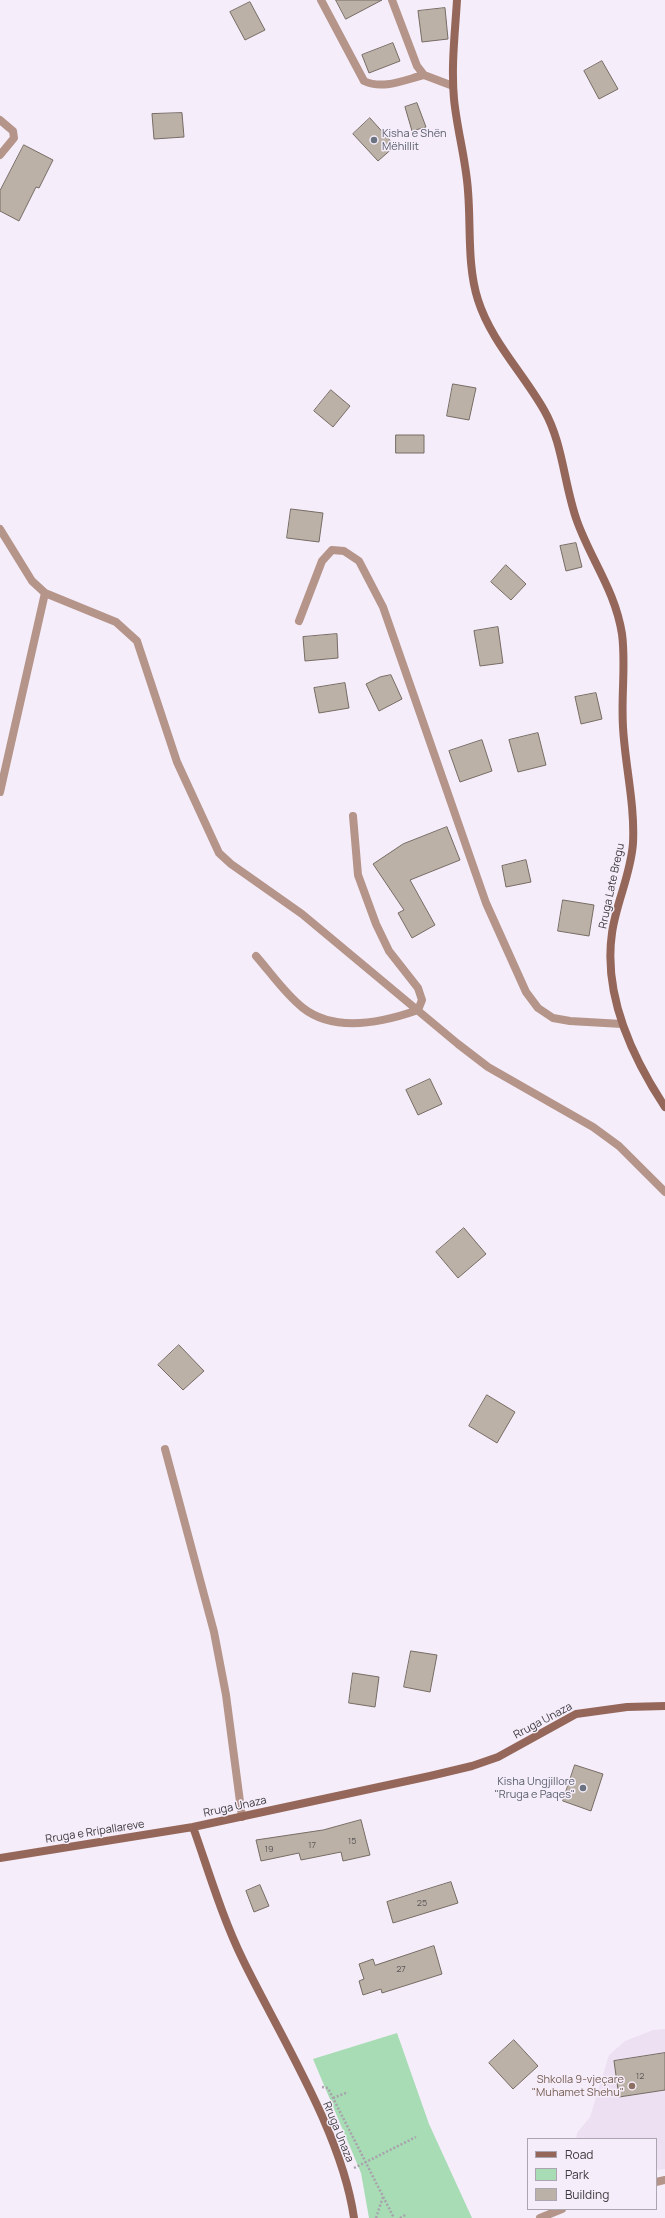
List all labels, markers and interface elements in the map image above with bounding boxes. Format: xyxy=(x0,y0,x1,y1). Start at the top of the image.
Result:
place label: Kisha e Shën Mëhillit xyxy=(382,127,446,153)
marker: Kisha e Shën Mëhillit xyxy=(369,135,379,145)
street label: Rruga Late Bregu xyxy=(597,842,627,930)
street label: Rruga Unaza xyxy=(512,1700,574,1742)
place label: Kisha Ungjillore "Rruga e Paqes" xyxy=(494,1775,575,1801)
marker: Kisha Ungjillore "Rruga e Paqes" xyxy=(578,1783,588,1793)
street label: Rruga Unaza xyxy=(202,1794,268,1820)
street label: Rruga e Rripallareve xyxy=(45,1818,145,1846)
house number: 15 xyxy=(348,1836,356,1846)
house number: 17 xyxy=(308,1840,316,1850)
house number: 19 xyxy=(264,1844,274,1854)
house number: 25 xyxy=(417,1898,427,1908)
house number: 27 xyxy=(396,1964,406,1974)
house number: 12 xyxy=(636,2071,644,2081)
place label: Shkolla 9-vjeçare "Muhamet Shehu" xyxy=(532,2073,624,2099)
marker: Shkolla 9-vjeçare "Muhamet Shehu" xyxy=(627,2081,637,2091)
street label: Rruga Unaza xyxy=(320,2100,356,2164)
legend xyxy=(527,2138,657,2210)
text: Road xyxy=(565,2146,593,2163)
text: Park xyxy=(565,2166,589,2183)
text: Building xyxy=(565,2186,609,2203)

